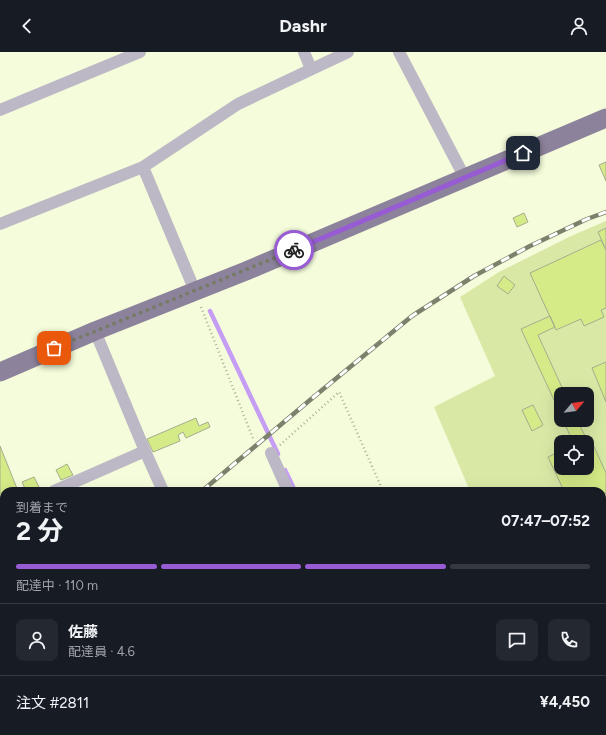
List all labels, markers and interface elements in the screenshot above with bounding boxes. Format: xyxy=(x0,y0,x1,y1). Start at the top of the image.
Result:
icon: back xyxy=(16,15,38,37)
text: Dashr xyxy=(279,15,327,37)
icon: person xyxy=(568,15,590,37)
pin xyxy=(506,136,540,170)
icon: home xyxy=(512,142,534,164)
courier xyxy=(274,230,314,270)
icon: bike xyxy=(283,239,305,261)
pin xyxy=(37,331,71,365)
icon: bag xyxy=(43,337,65,359)
north arrow xyxy=(554,387,594,427)
map controls xyxy=(554,387,594,475)
button: locate xyxy=(554,435,594,475)
text: 到着まで xyxy=(16,500,68,515)
text: 07:47–07:52 xyxy=(501,512,590,530)
text: 2 分 xyxy=(16,515,63,547)
text: 配達中 · 110 m xyxy=(16,578,98,593)
button: person xyxy=(16,619,58,661)
button: chat xyxy=(496,619,538,661)
button: phone xyxy=(548,619,590,661)
text: 佐藤 xyxy=(68,623,98,641)
text: 配達員 · 4.6 xyxy=(68,644,135,659)
text: ¥4,450 xyxy=(540,693,590,711)
text: 注文 #2811 xyxy=(16,694,89,712)

